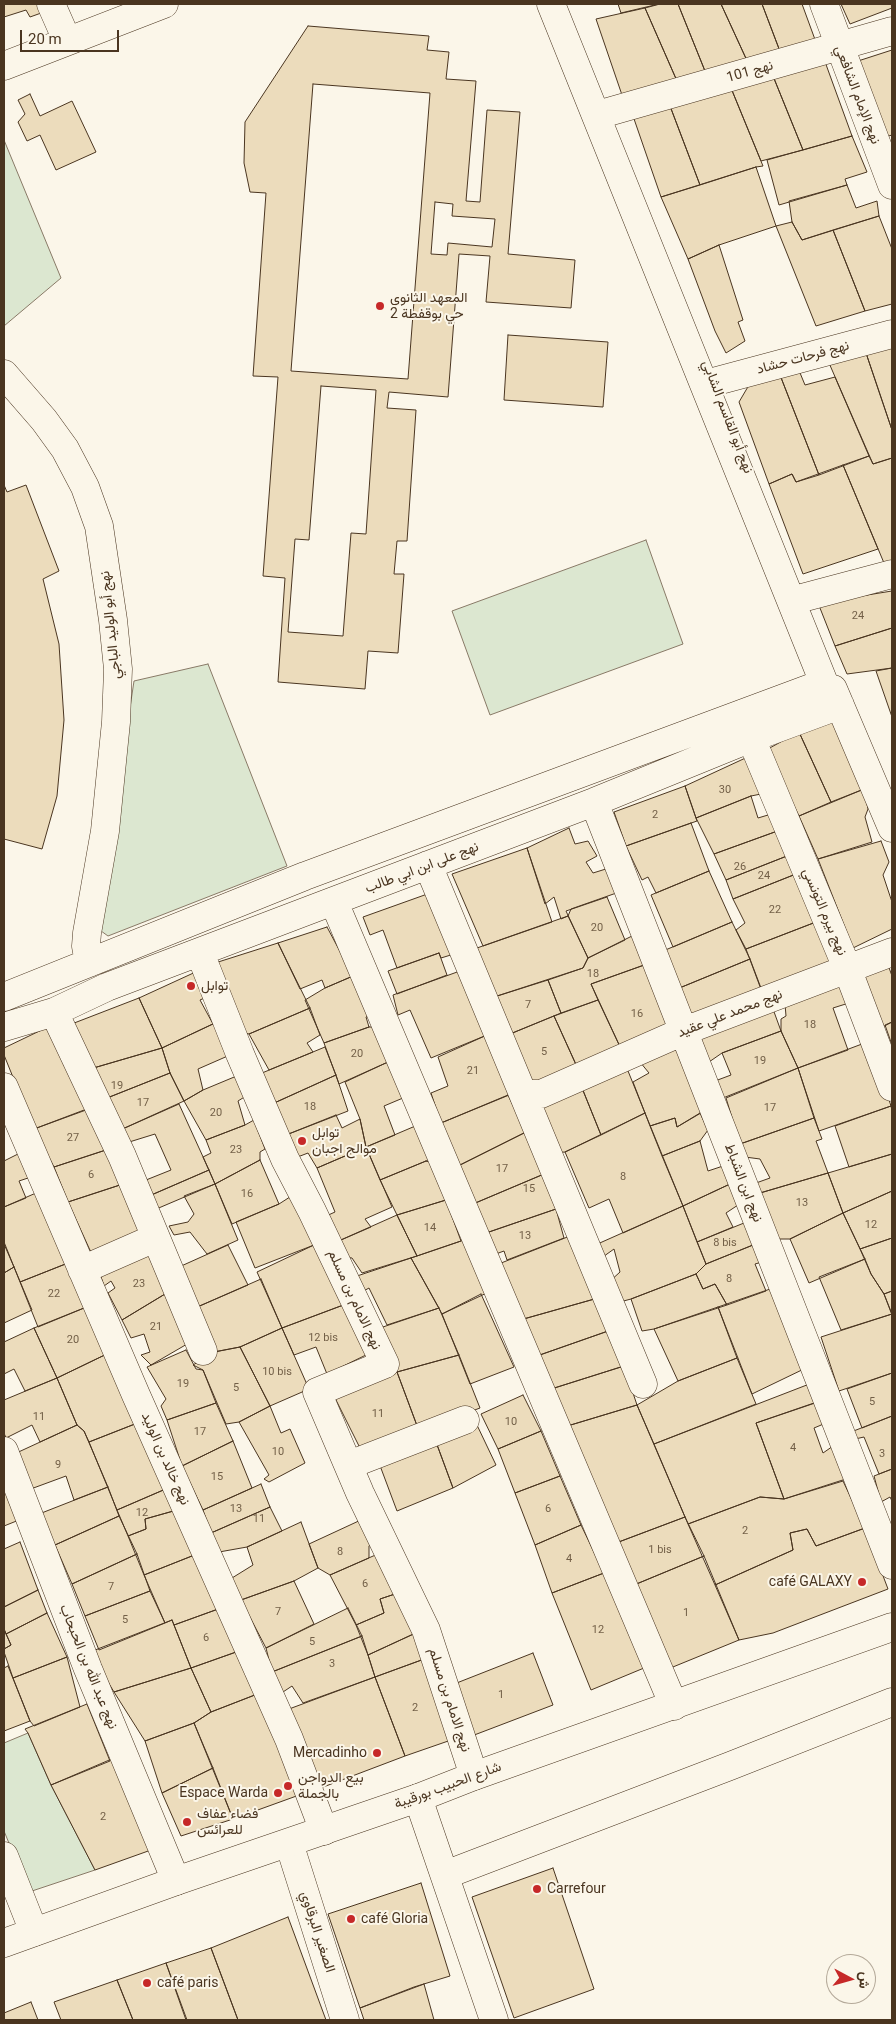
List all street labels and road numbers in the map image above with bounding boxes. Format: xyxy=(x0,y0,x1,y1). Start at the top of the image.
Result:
street label: نهج الإمام الشافعي xyxy=(830,43,884,147)
street label: نهج 101 xyxy=(725,57,775,87)
street label: نهج فرحات حشاد xyxy=(755,338,851,378)
street label: نهج أبو القاسم الشابي xyxy=(698,358,756,476)
street label: نهج أبو الوليد الباجي xyxy=(97,570,125,680)
street label: نهج على ابن ابي طالب xyxy=(363,839,481,897)
street label: نهج بيرم التونسي xyxy=(798,866,850,958)
street label: نهج محمد علي عقيد xyxy=(675,986,785,1042)
street label: نهج ابن الشباط xyxy=(720,1141,766,1225)
street label: نهج الامام بن مسلم xyxy=(323,1247,385,1353)
street label: نهج خالد بن الوليد xyxy=(137,1410,193,1508)
street label: نهج عبد الله بن الحبحاب xyxy=(55,1602,121,1732)
street label: نهج الامام بن مسلم xyxy=(424,1646,474,1754)
street label: شارع الحبيب بورقيبة xyxy=(392,1759,504,1813)
street label: الصغير البرقاوي xyxy=(296,1889,338,1975)

